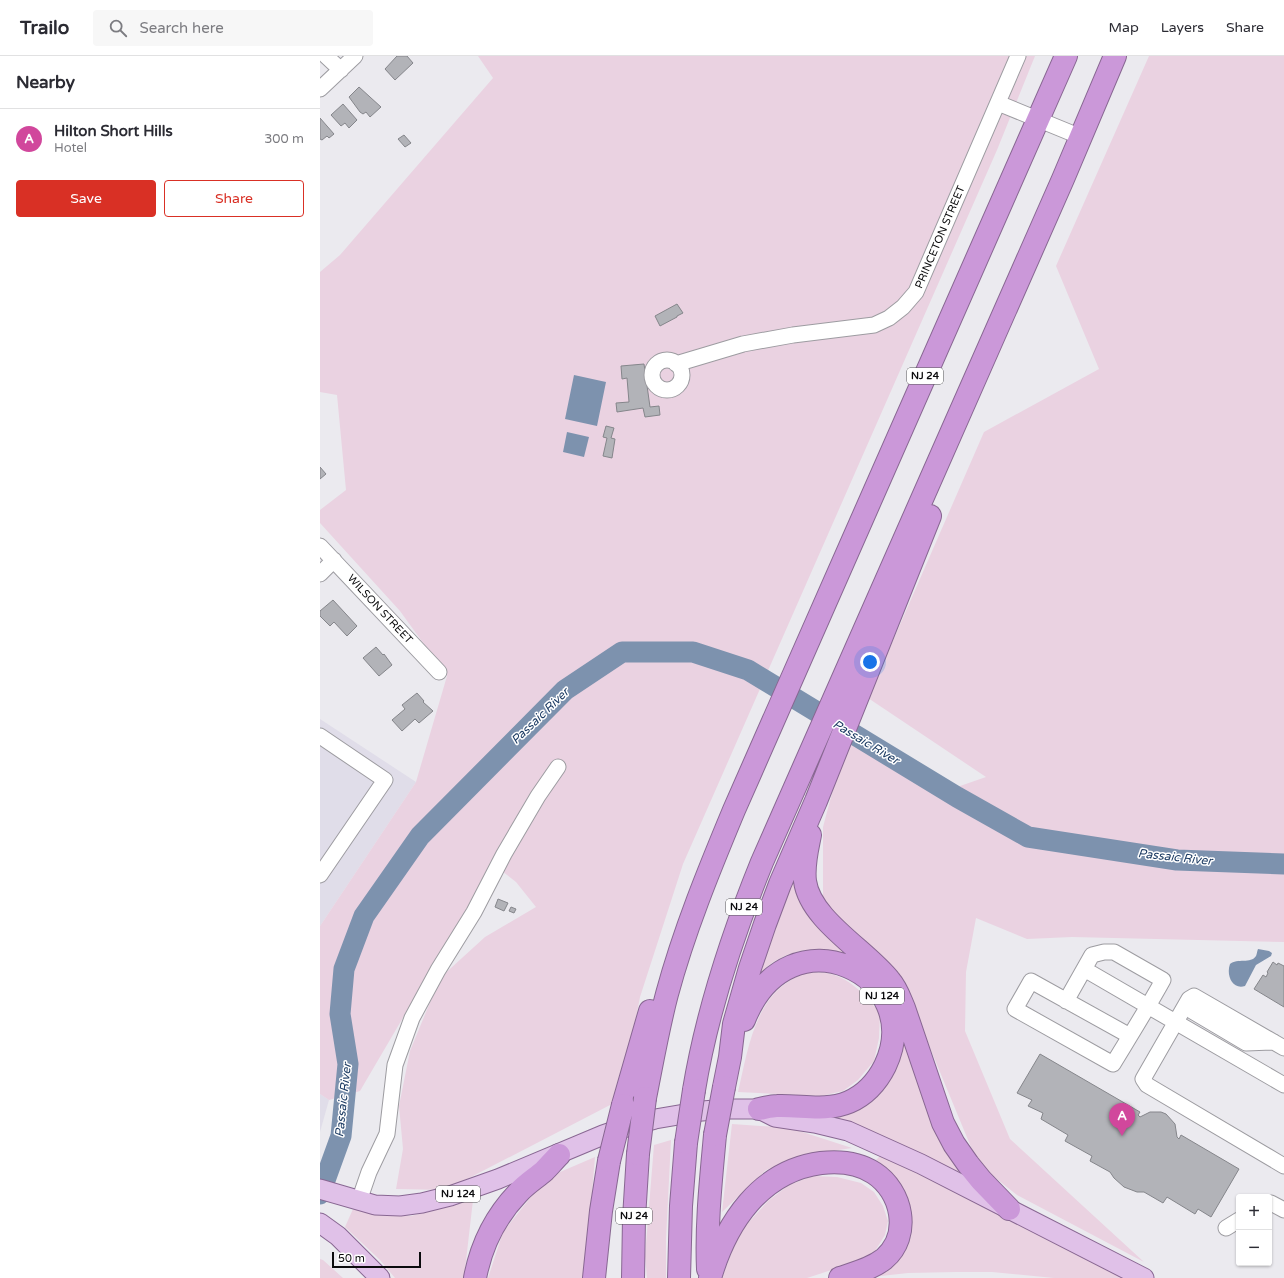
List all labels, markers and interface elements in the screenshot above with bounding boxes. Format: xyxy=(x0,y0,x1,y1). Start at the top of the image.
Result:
search box xyxy=(93,10,373,46)
text: Trailo xyxy=(20,17,69,39)
icon: search xyxy=(107,17,129,39)
text: Search here xyxy=(139,19,224,37)
text: Map xyxy=(1109,19,1139,36)
text: Layers xyxy=(1161,19,1204,36)
text: Share xyxy=(1226,19,1264,36)
text: Nearby xyxy=(16,72,75,93)
text: Hilton Short Hills xyxy=(54,122,173,140)
text: A xyxy=(24,131,34,147)
text: 300 m xyxy=(264,131,304,147)
text: Hotel xyxy=(54,140,87,156)
button: Save xyxy=(16,180,156,217)
button: Share xyxy=(164,180,304,217)
street label: PRINCETON STREET xyxy=(912,183,968,290)
road number: NJ 24 xyxy=(907,368,943,384)
street label: WILSON STREET xyxy=(345,572,416,646)
your location xyxy=(860,652,880,672)
water label: Passaic River xyxy=(508,684,573,747)
water label: Passaic River xyxy=(830,717,903,768)
water label: Passaic River xyxy=(1137,846,1214,868)
road number: NJ 24 xyxy=(726,899,762,915)
road number: NJ 124 xyxy=(860,988,904,1004)
water label: Passaic River xyxy=(332,1061,354,1138)
pin: A xyxy=(1109,1103,1135,1136)
road number: NJ 124 xyxy=(436,1186,480,1202)
map controls xyxy=(1236,1194,1272,1266)
button: + xyxy=(1236,1194,1272,1230)
road number: NJ 24 xyxy=(616,1208,652,1224)
button: − xyxy=(1236,1230,1272,1266)
scale bar xyxy=(332,1250,421,1269)
text: 50 m xyxy=(338,1252,365,1265)

